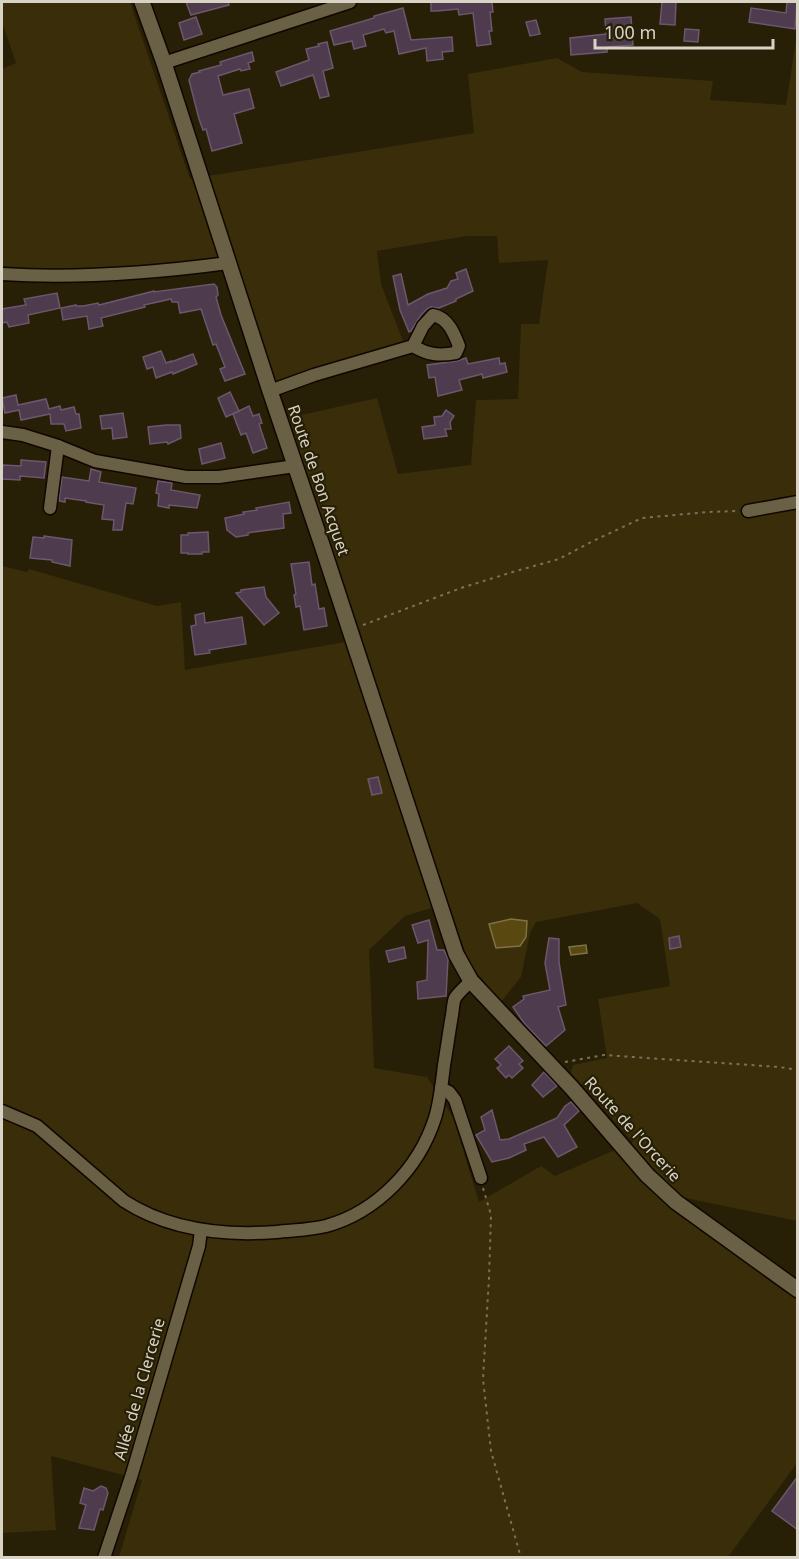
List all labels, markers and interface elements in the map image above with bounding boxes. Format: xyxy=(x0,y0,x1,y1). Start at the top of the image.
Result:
scale bar xyxy=(595,12,774,50)
text: 100 m xyxy=(604,20,656,44)
street label: Route de Bon Acquet xyxy=(283,402,355,559)
street label: Route de l'Orcerie xyxy=(580,1072,686,1186)
street label: Allée de la Clercerie xyxy=(108,1315,170,1463)

